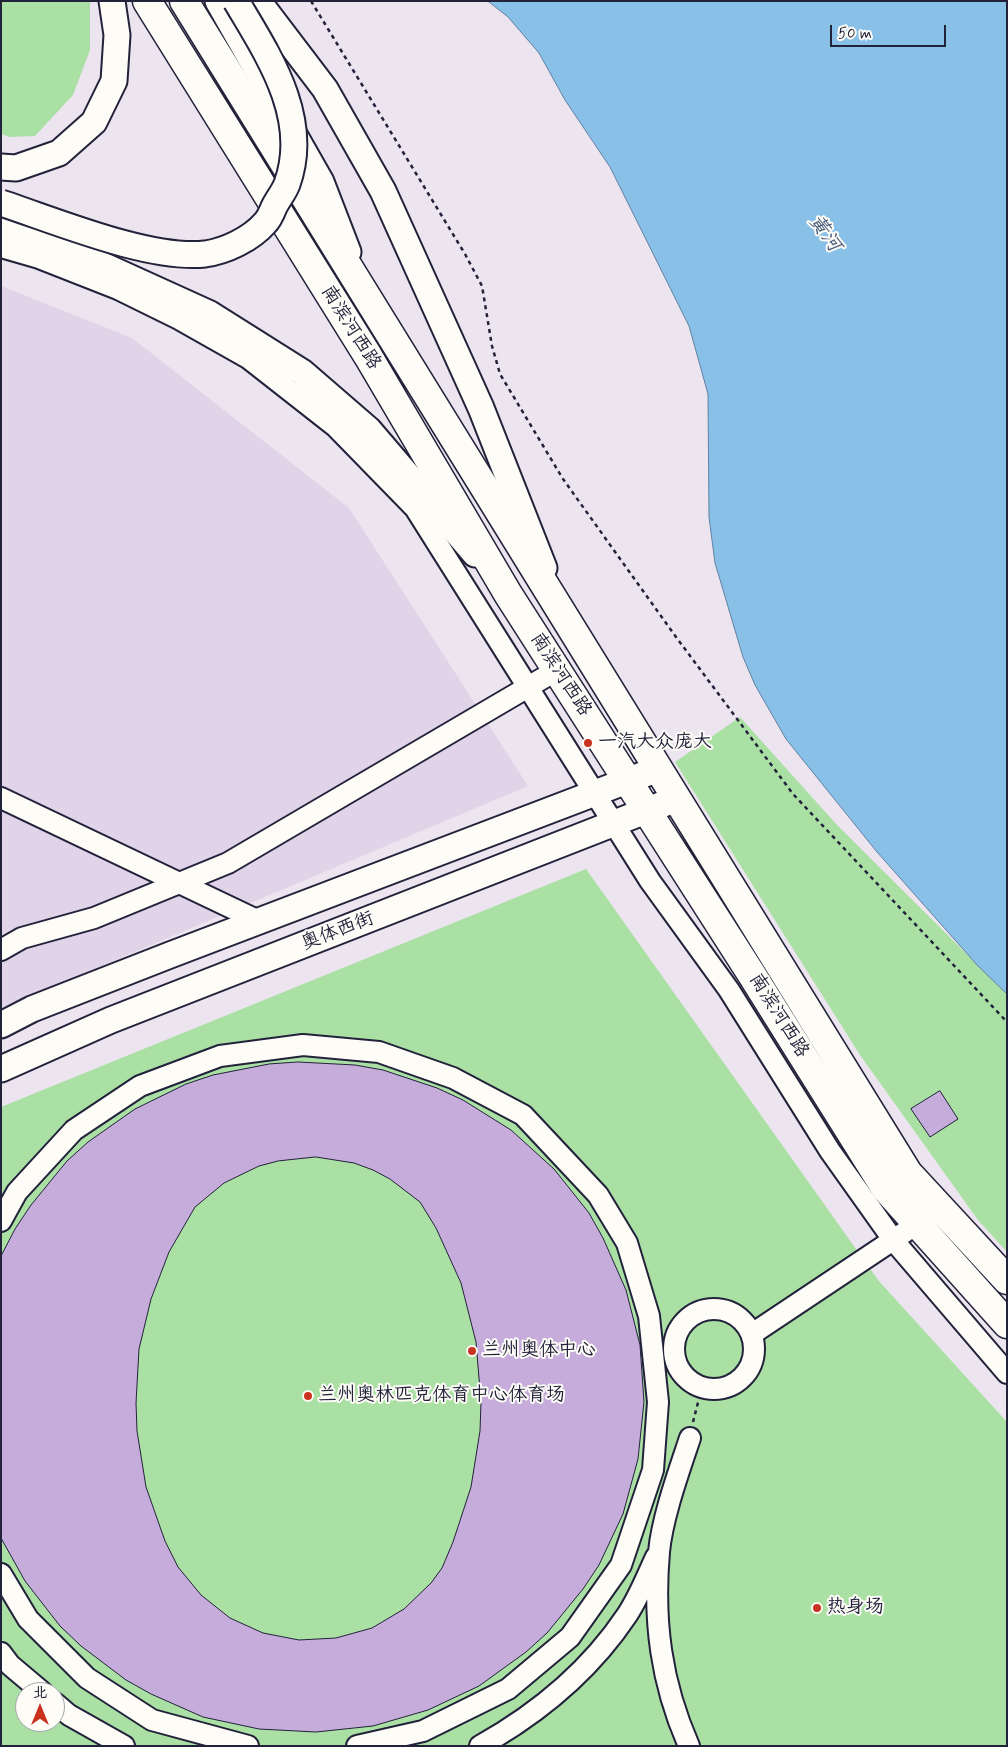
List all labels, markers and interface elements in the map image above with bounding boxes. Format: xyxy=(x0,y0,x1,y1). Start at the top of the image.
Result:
scale bar xyxy=(833,15,949,47)
text: 50 m xyxy=(838,24,872,44)
water label: 黄河 xyxy=(803,211,845,257)
street label: 南滨河西路 xyxy=(315,282,385,374)
street label: 南滨河西路 xyxy=(525,629,595,721)
place label: 一汽大众庞大 xyxy=(598,732,712,754)
marker: 一汽大众庞大 xyxy=(582,737,594,749)
street label: 奥体西街 xyxy=(298,908,378,956)
street label: 南滨河西路 xyxy=(743,970,813,1062)
place label: 兰州奥体中心 xyxy=(482,1340,596,1362)
marker: 兰州奥体中心 xyxy=(466,1345,478,1357)
place label: 兰州奥林匹克体育中心体育场 xyxy=(318,1385,565,1407)
marker: 兰州奥林匹克体育中心体育场 xyxy=(302,1390,314,1402)
place label: 热身场 xyxy=(827,1597,884,1619)
marker: 热身场 xyxy=(811,1602,823,1614)
north arrow xyxy=(15,1682,65,1732)
text: 北 xyxy=(33,1684,47,1702)

